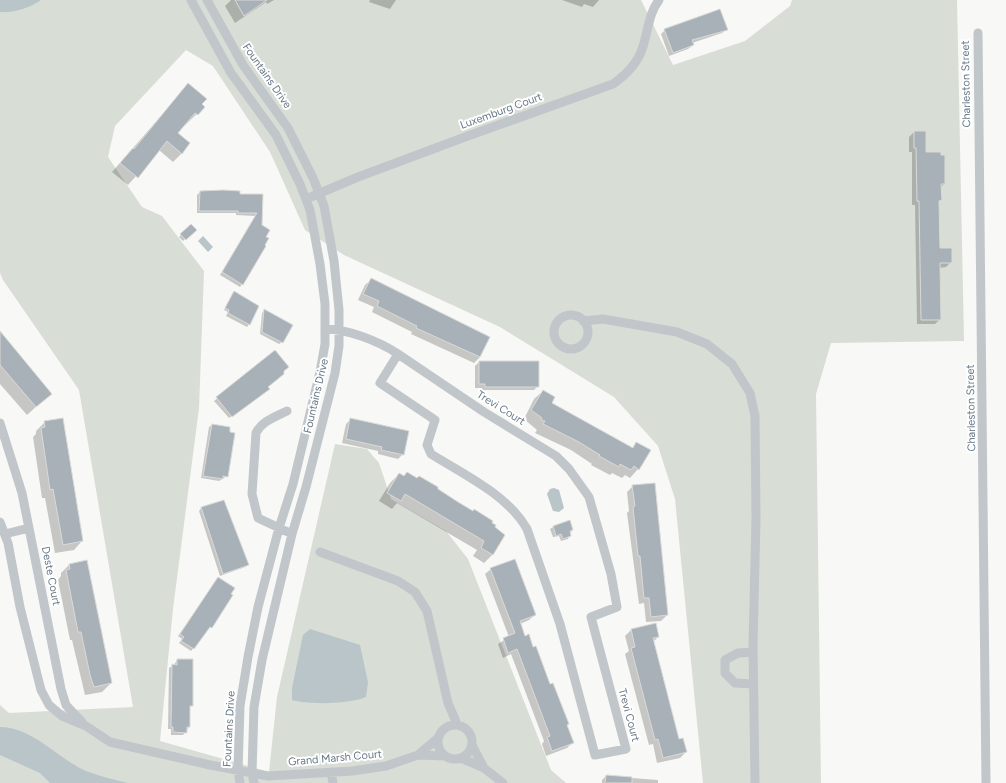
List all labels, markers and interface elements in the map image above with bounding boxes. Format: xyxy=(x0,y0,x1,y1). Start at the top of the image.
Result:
street label: Charleston Street xyxy=(959,40,973,128)
street label: Fountains Drive xyxy=(240,41,294,111)
street label: Luxemburg Court xyxy=(458,90,544,132)
street label: Fountains Drive xyxy=(301,357,331,435)
street label: Charleston Street xyxy=(964,364,978,452)
street label: Trevi Court xyxy=(474,388,528,428)
street label: Deste Court xyxy=(39,545,63,607)
street label: Trevi Court xyxy=(616,687,642,743)
street label: Fountains Drive xyxy=(221,691,237,767)
street label: Grand Marsh Court xyxy=(288,747,382,769)

